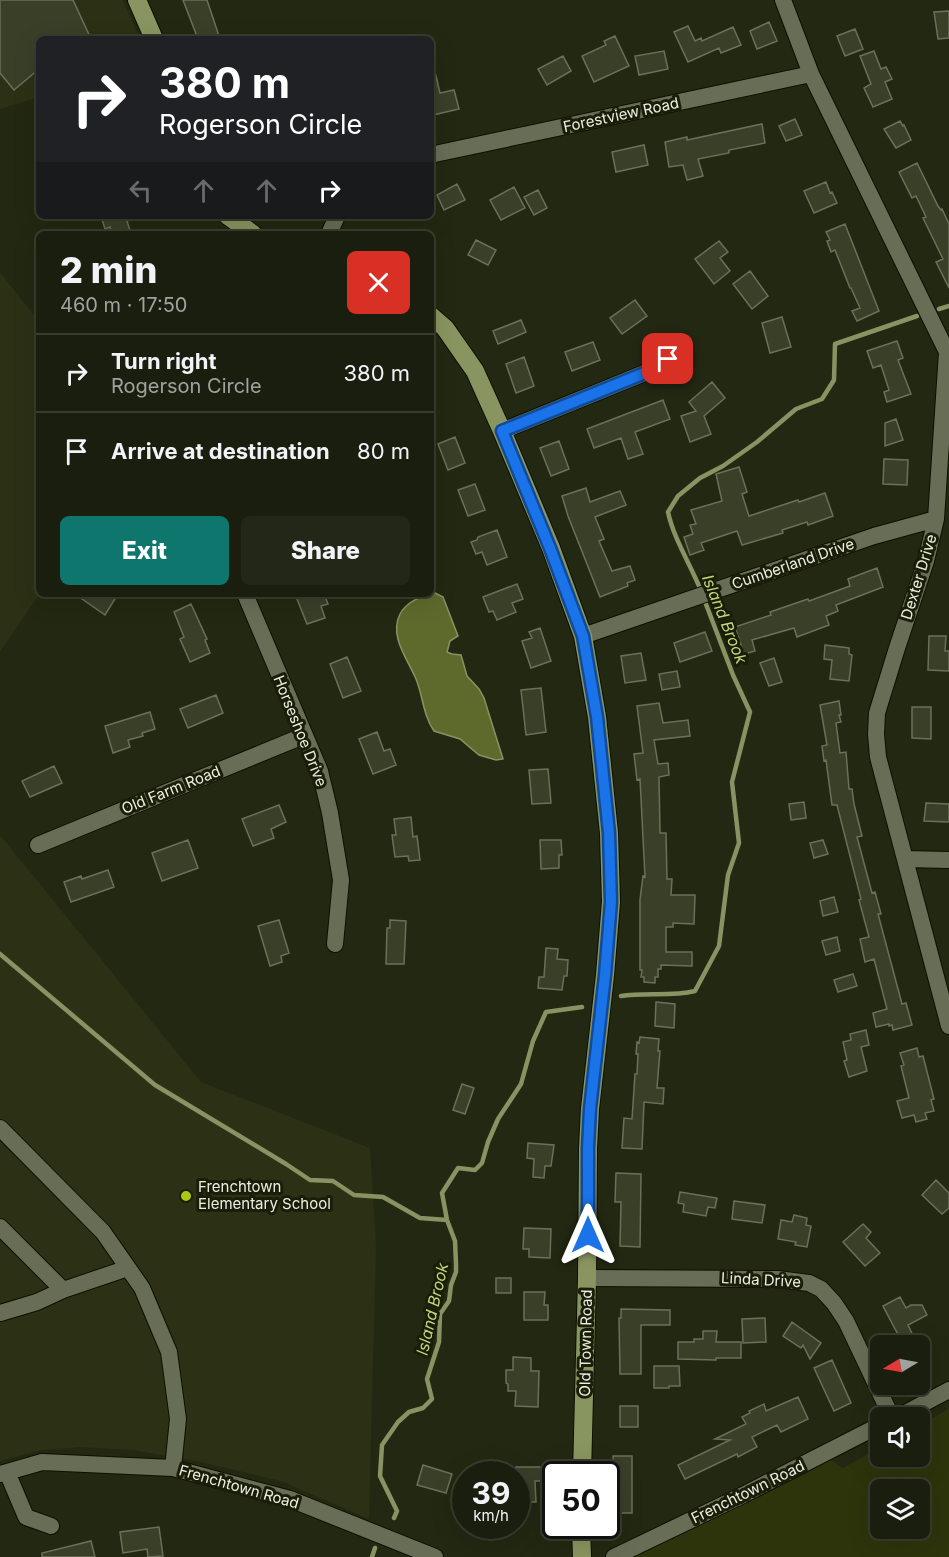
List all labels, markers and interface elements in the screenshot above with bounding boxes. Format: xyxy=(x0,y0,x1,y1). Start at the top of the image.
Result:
text: 380 m xyxy=(159,57,290,108)
icon: right xyxy=(60,60,138,138)
street label: Forestview Road xyxy=(561,93,680,136)
text: Rogerson Circle xyxy=(159,108,362,141)
icon: left xyxy=(124,174,157,207)
icon: ahead xyxy=(187,174,220,207)
icon: ahead xyxy=(250,174,283,207)
icon: right xyxy=(313,174,346,207)
text: 2 min xyxy=(60,248,157,292)
button: close xyxy=(347,251,410,314)
text: 460 m · 17:50 xyxy=(60,293,187,317)
pin xyxy=(642,333,693,384)
icon: arrive xyxy=(651,342,684,375)
text: Turn right xyxy=(111,348,217,374)
icon: right xyxy=(60,357,93,390)
text: 380 m xyxy=(343,360,410,386)
text: Rogerson Circle xyxy=(111,374,262,398)
icon: arrive xyxy=(60,435,93,468)
text: Arrive at destination xyxy=(111,438,330,464)
text: 80 m xyxy=(357,438,410,464)
button: Exit xyxy=(60,516,229,585)
button: Share xyxy=(241,516,410,585)
street label: Dexter Drive xyxy=(897,532,941,622)
street label: Cumberland Drive xyxy=(729,534,857,593)
water label: Island Brook xyxy=(698,571,752,667)
street label: Horseshoe Drive xyxy=(269,672,331,789)
street label: Old Farm Road xyxy=(119,761,223,818)
place label: Frenchtown Elementary School xyxy=(198,1177,331,1213)
marker: Frenchtown Elementary School xyxy=(179,1189,193,1203)
position arrow xyxy=(556,1203,620,1267)
water label: Island Brook xyxy=(412,1261,452,1357)
street label: Linda Drive xyxy=(721,1268,801,1291)
street label: Old Town Road xyxy=(575,1289,596,1397)
north arrow xyxy=(870,1335,930,1395)
map controls xyxy=(870,1335,930,1539)
button: sound xyxy=(870,1407,930,1467)
street label: Frenchtown Road xyxy=(688,1456,808,1527)
street label: Frenchtown Road xyxy=(177,1460,301,1513)
speed limit sign: 50 xyxy=(542,1461,620,1539)
text: 39 xyxy=(472,1475,510,1511)
button: layers xyxy=(870,1479,930,1539)
text: km/h xyxy=(473,1506,509,1525)

